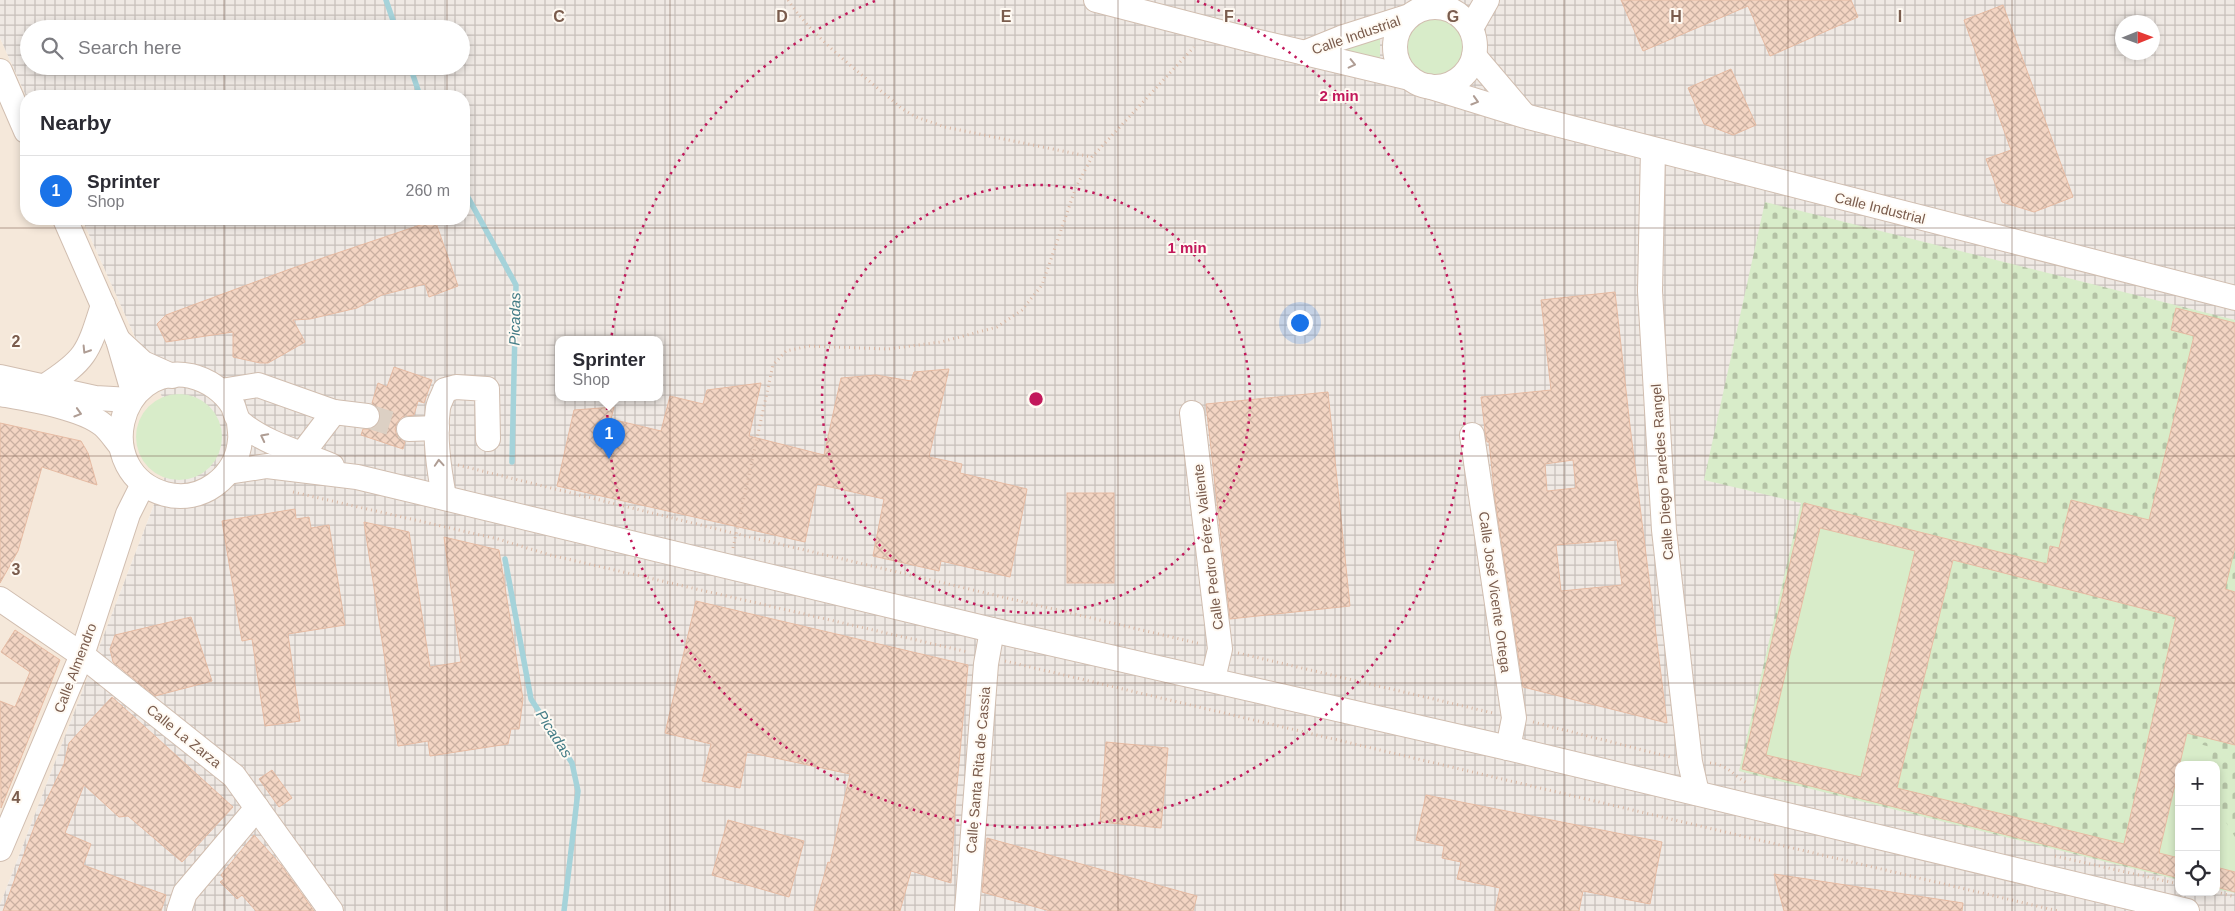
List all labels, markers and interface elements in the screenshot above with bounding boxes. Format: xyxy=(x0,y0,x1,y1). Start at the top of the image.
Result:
text: C xyxy=(553,8,565,25)
text: D xyxy=(776,8,788,25)
text: E xyxy=(1001,8,1012,25)
text: F xyxy=(1224,8,1234,25)
text: G xyxy=(1447,8,1459,25)
text: H xyxy=(1670,8,1682,25)
text: I xyxy=(1898,8,1902,25)
street label: Calle Industrial xyxy=(1310,12,1402,58)
north arrow xyxy=(2115,15,2160,60)
search box xyxy=(20,20,470,75)
icon: search xyxy=(38,34,66,62)
text: Search here xyxy=(78,37,182,58)
one-way arrow xyxy=(1347,58,1356,69)
text: 2 min xyxy=(1319,87,1359,104)
one-way arrow xyxy=(1470,95,1479,105)
text: Nearby xyxy=(40,111,111,134)
text: Sprinter xyxy=(87,171,160,192)
text: 1 xyxy=(52,182,60,199)
text: 260 m xyxy=(406,182,450,199)
street label: Calle Industrial xyxy=(1833,189,1927,227)
text: Shop xyxy=(87,193,124,210)
text: 1 min xyxy=(1167,239,1207,256)
water label: Picadas xyxy=(506,292,523,346)
your location xyxy=(1287,310,1313,336)
text: 2 xyxy=(12,333,21,350)
popup xyxy=(555,336,663,401)
one-way arrow xyxy=(83,345,93,354)
text: Sprinter xyxy=(573,349,645,370)
text: Shop xyxy=(573,371,610,388)
street label: Calle Diego Paredes Rangel xyxy=(1648,383,1676,561)
centre of rings xyxy=(1027,390,1045,408)
one-way arrow xyxy=(73,407,81,417)
pin: 1 xyxy=(593,418,625,459)
one-way arrow xyxy=(260,433,269,443)
one-way arrow xyxy=(434,458,445,466)
street label: Calle Pedro Pérez Valiente xyxy=(1190,463,1226,631)
street label: Calle José Vicente Ortega xyxy=(1476,510,1514,674)
text: 3 xyxy=(12,561,21,578)
street label: Calle Almendro xyxy=(51,621,100,715)
street label: Calle Santa Rita de Cassia xyxy=(963,686,993,854)
street label: Calle La Zarza xyxy=(144,701,225,771)
water label: Picadas xyxy=(533,707,576,761)
map controls xyxy=(2175,761,2220,896)
button: + xyxy=(2175,761,2220,806)
text: 4 xyxy=(12,789,21,806)
button: − xyxy=(2175,806,2220,851)
button: locate xyxy=(2175,851,2220,896)

